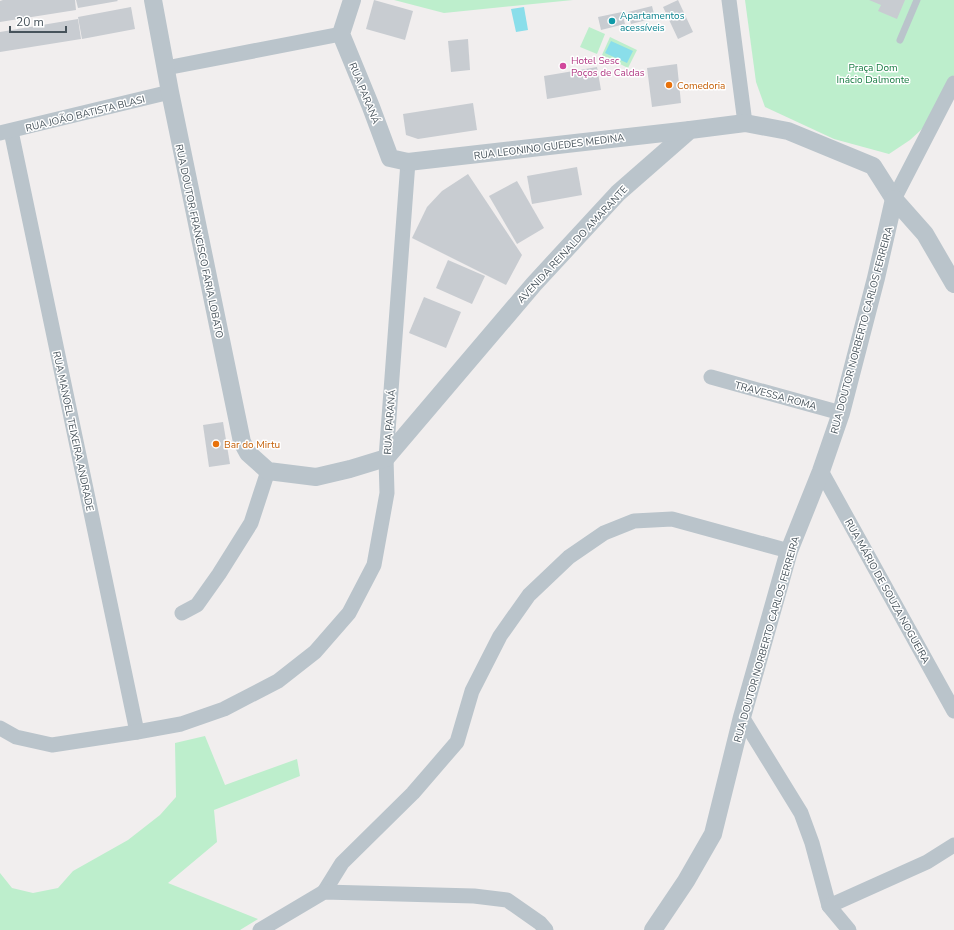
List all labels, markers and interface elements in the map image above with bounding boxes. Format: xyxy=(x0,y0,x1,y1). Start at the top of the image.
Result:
scale bar xyxy=(10,8,66,34)
place label: Apartamentos acessíveis xyxy=(620,9,685,35)
text: 20 m xyxy=(16,14,44,30)
marker: Apartamentos acessíveis xyxy=(607,16,617,26)
place label: Hotel Sesc Poços de Caldas xyxy=(571,54,645,80)
street label: RUA PARANÁ xyxy=(345,61,383,127)
marker: Hotel Sesc Poços de Caldas xyxy=(558,61,568,71)
park label: Praça Dom Inácio Dalmonte xyxy=(837,61,909,87)
place label: Comedoria xyxy=(677,79,725,93)
marker: Comedoria xyxy=(664,80,674,90)
street label: RUA JOÃO BATISTA BLASI xyxy=(24,92,147,136)
street label: RUA LEONINO GUEDES MEDINA xyxy=(473,131,626,163)
street label: RUA DOUTOR FRANCISCO FARIA LOBATO xyxy=(172,143,227,340)
street label: AVENIDA REINALDO AMARANTE xyxy=(515,183,631,306)
street label: RUA DOUTOR NORBERTO CARLOS FERREIRA xyxy=(827,224,897,436)
street label: RUA MANOEL TEIXEIRA ANDRADE xyxy=(49,350,97,513)
street label: TRAVESSA ROMA xyxy=(733,378,819,414)
street label: RUA PARANÁ xyxy=(381,388,399,455)
place label: Bar do Mirtu xyxy=(224,438,280,452)
marker: Bar do Mirtu xyxy=(211,439,221,449)
street label: RUA MÁRIO DE SOUZA NOGUEIRA xyxy=(841,517,933,667)
street label: RUA DOUTOR NORBERTO CARLOS FERREIRA xyxy=(731,534,803,744)

